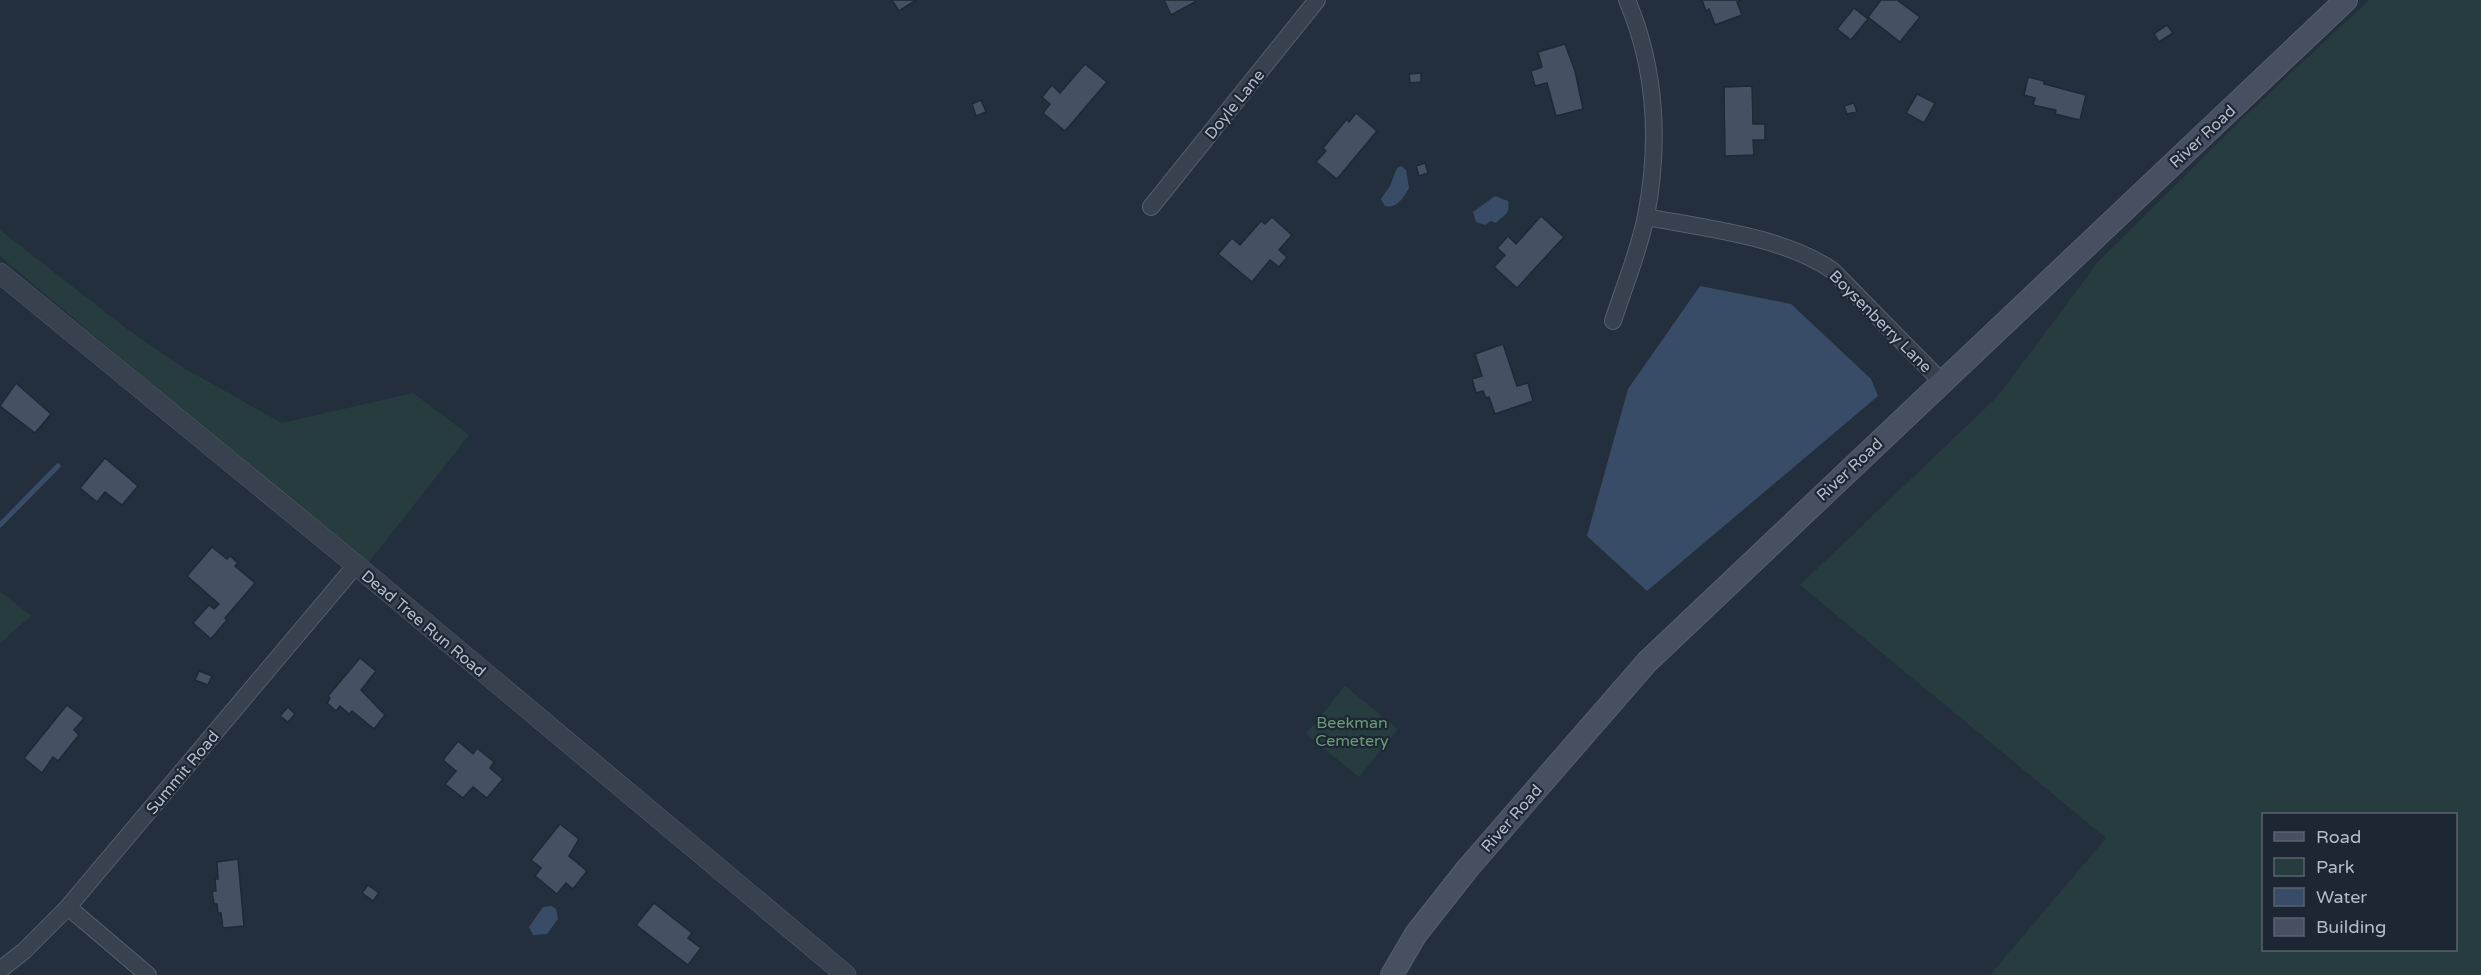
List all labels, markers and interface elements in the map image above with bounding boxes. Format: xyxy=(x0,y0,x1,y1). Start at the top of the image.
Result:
street label: Doyle Lane xyxy=(1201,66,1269,144)
street label: River Road xyxy=(2165,101,2240,172)
street label: Boysenberry Lane xyxy=(1825,266,1936,377)
street label: River Road xyxy=(1812,434,1887,505)
street label: Dead Tree Run Road xyxy=(357,566,490,682)
park label: Beekman Cemetery xyxy=(1315,713,1389,751)
street label: Summit Road xyxy=(142,727,224,819)
street label: River Road xyxy=(1477,781,1547,857)
legend xyxy=(2262,813,2457,951)
text: Road xyxy=(2316,826,2361,848)
text: Park xyxy=(2316,856,2355,878)
text: Water xyxy=(2316,886,2367,908)
text: Building xyxy=(2316,916,2386,938)

